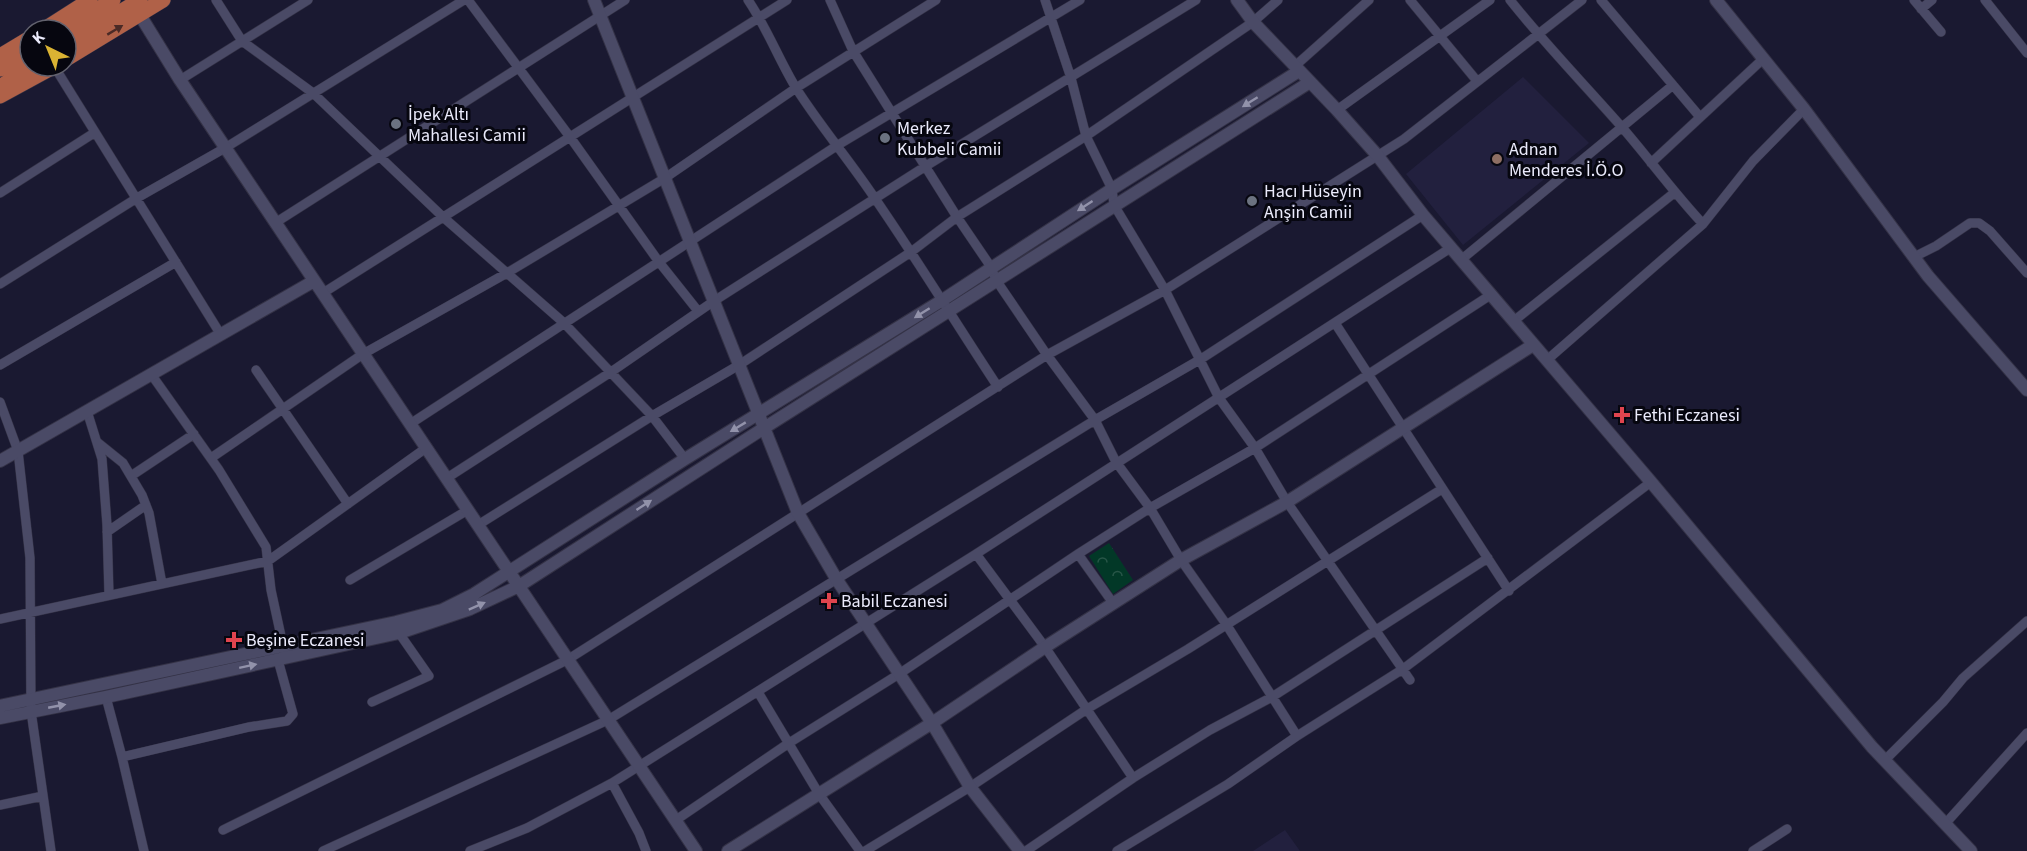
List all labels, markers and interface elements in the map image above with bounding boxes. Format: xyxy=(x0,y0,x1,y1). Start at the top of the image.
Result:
north arrow xyxy=(18,18,78,78)
one-way arrow xyxy=(107,24,123,35)
text: K xyxy=(27,26,50,49)
one-way arrow xyxy=(1241,96,1258,107)
place label: İpek Altı Mahallesi Camii xyxy=(408,102,526,148)
place label: Merkez Kubbeli Camii xyxy=(897,116,1002,162)
marker: İpek Altı Mahallesi Camii xyxy=(389,117,403,131)
marker: Merkez Kubbeli Camii xyxy=(878,131,892,145)
place label: Adnan Menderes İ.Ö.O xyxy=(1509,137,1624,183)
marker: Adnan Menderes İ.Ö.O xyxy=(1490,152,1504,166)
place label: Hacı Hüseyin Anşin Camii xyxy=(1264,179,1362,225)
marker: Hacı Hüseyin Anşin Camii xyxy=(1245,194,1259,208)
one-way arrow xyxy=(1077,200,1093,211)
one-way arrow xyxy=(914,307,930,318)
place label: Fethi Eczanesi xyxy=(1634,403,1740,428)
marker: Fethi Eczanesi xyxy=(1615,408,1629,422)
one-way arrow xyxy=(729,422,746,432)
one-way arrow xyxy=(636,500,652,511)
place label: Babil Eczanesi xyxy=(841,589,948,614)
marker: Babil Eczanesi xyxy=(822,594,836,608)
one-way arrow xyxy=(468,601,485,610)
place label: Beşine Eczanesi xyxy=(246,628,364,653)
marker: Beşine Eczanesi xyxy=(227,633,241,647)
one-way arrow xyxy=(239,661,257,671)
one-way arrow xyxy=(48,701,67,710)

